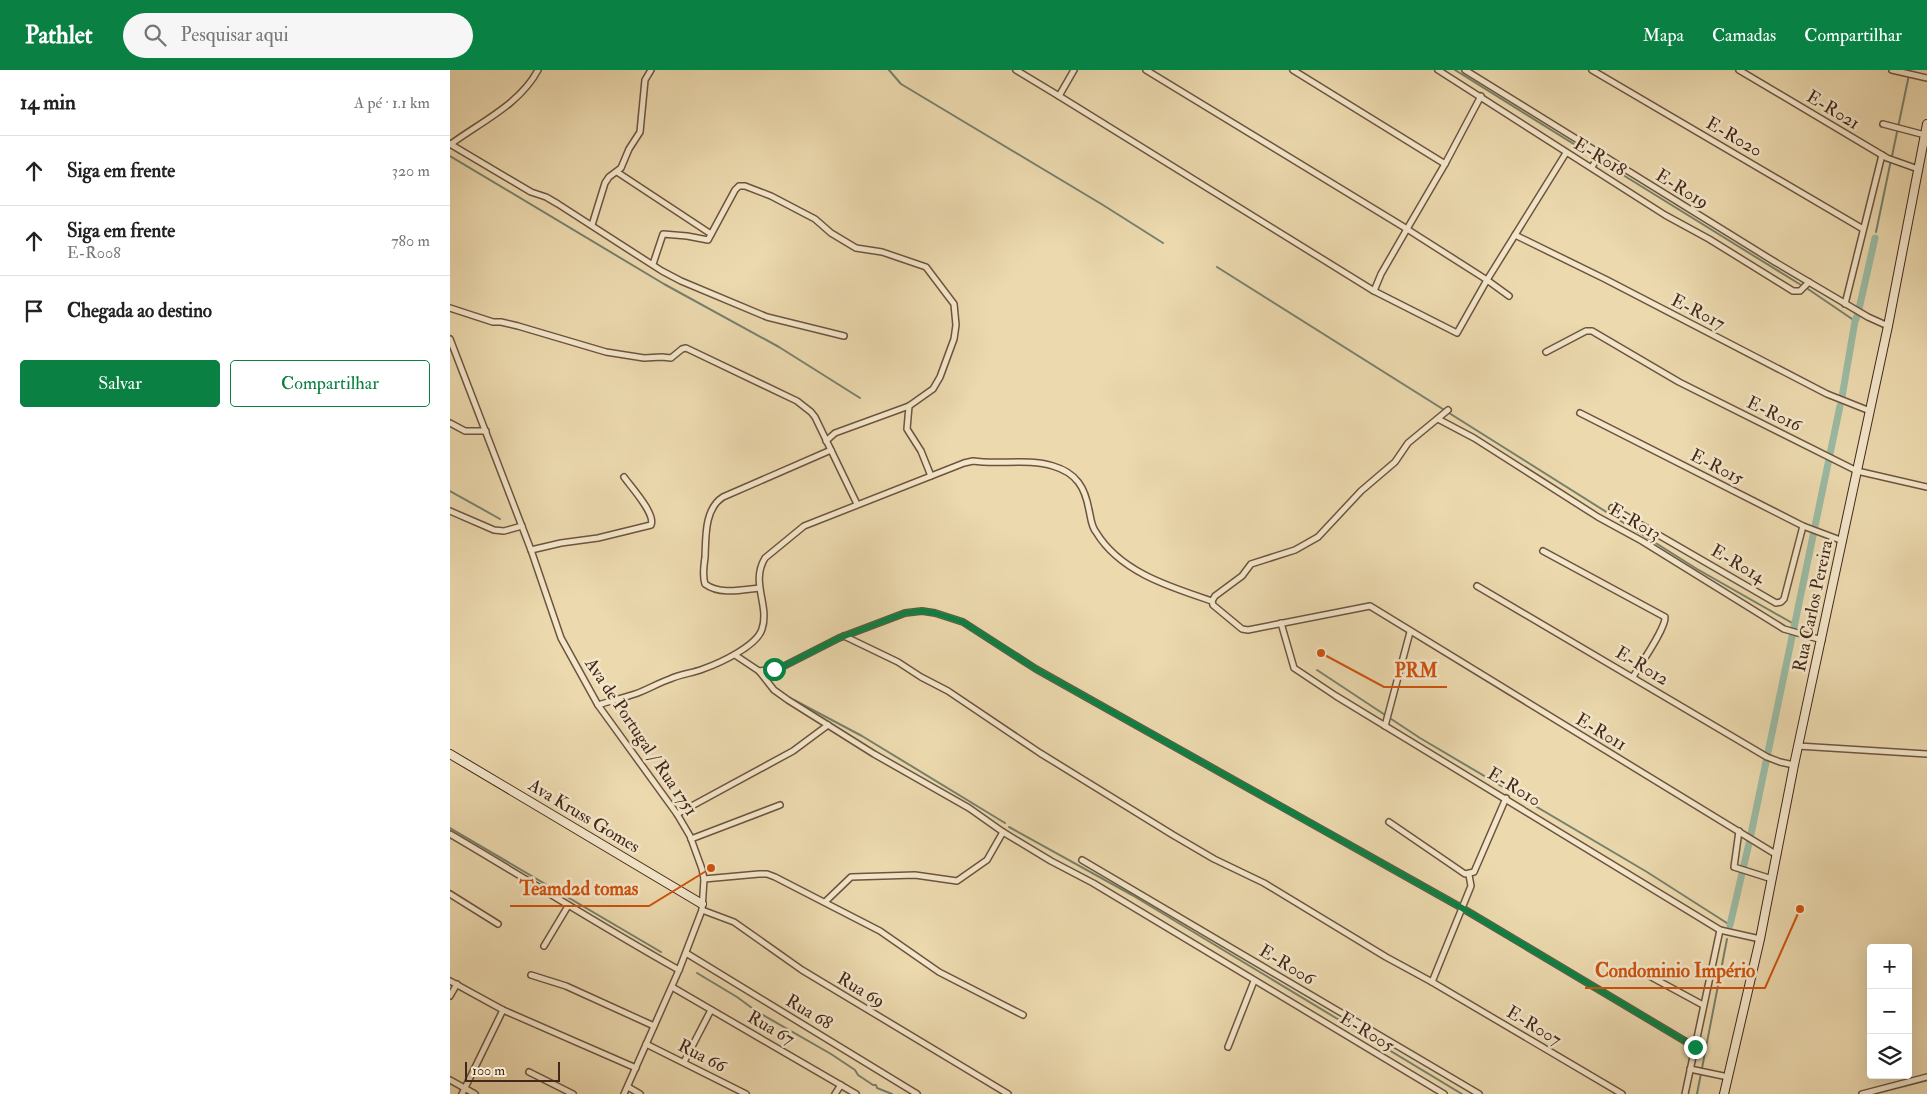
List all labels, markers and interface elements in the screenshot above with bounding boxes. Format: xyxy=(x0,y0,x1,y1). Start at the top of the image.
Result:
search box xyxy=(123,13,473,58)
text: Pathlet xyxy=(25,20,93,51)
icon: search xyxy=(141,21,169,49)
text: Pesquisar aqui xyxy=(181,23,288,47)
text: Mapa xyxy=(1643,24,1684,47)
text: Camadas xyxy=(1712,24,1776,47)
text: Compartilhar xyxy=(1804,24,1902,47)
street label: E-R021 xyxy=(1802,85,1864,135)
text: 14 min xyxy=(20,89,76,116)
text: A pé · 1.1 km xyxy=(354,93,430,113)
street label: E-R020 xyxy=(1702,112,1766,162)
street label: E-R018 xyxy=(1569,132,1631,182)
icon: ahead xyxy=(20,157,48,185)
text: Siga em frente xyxy=(67,159,175,183)
text: 320 m xyxy=(392,161,430,181)
street label: E-R019 xyxy=(1651,164,1713,214)
text: Siga em frente xyxy=(67,219,175,243)
icon: ahead xyxy=(20,227,48,255)
text: 780 m xyxy=(391,231,430,251)
text: E-R008 xyxy=(67,243,121,263)
street label: E-R017 xyxy=(1667,289,1729,335)
icon: arrive xyxy=(20,297,48,325)
text: Chegada ao destino xyxy=(67,299,212,323)
button: Salvar xyxy=(20,360,220,407)
button: Compartilhar xyxy=(230,360,430,407)
street label: E-R016 xyxy=(1743,391,1806,437)
street label: E-R015 xyxy=(1686,444,1748,490)
street label: E-R013 xyxy=(1605,498,1665,546)
street label: Rua Carlos Pereira xyxy=(1788,537,1838,674)
street label: E-R014 xyxy=(1707,539,1770,589)
street label: E-R012 xyxy=(1611,641,1673,691)
street label: Ava de Portugal / Rua 1751 xyxy=(579,653,703,821)
callout: PRM xyxy=(1384,653,1447,687)
route start xyxy=(763,658,786,681)
text: PRM xyxy=(1394,659,1438,683)
street label: E-R011 xyxy=(1571,708,1631,756)
street label: E-R010 xyxy=(1483,762,1545,812)
street label: Ava Kruss Gomes xyxy=(523,773,644,858)
callout: Teamd2d tomas xyxy=(510,872,649,906)
text: Teamd2d tomas xyxy=(519,877,639,901)
street label: E-R006 xyxy=(1255,939,1320,991)
map controls xyxy=(1867,944,1912,1079)
button: + xyxy=(1867,944,1912,989)
callout: Condominio Império xyxy=(1585,954,1765,988)
text: Condominio Império xyxy=(1595,959,1755,984)
street label: Rua 69 xyxy=(833,967,889,1013)
street label: Rua 68 xyxy=(781,989,837,1035)
button: − xyxy=(1867,989,1912,1034)
street label: E-R007 xyxy=(1502,1001,1566,1051)
street label: Rua 67 xyxy=(743,1005,799,1051)
street label: E-R005 xyxy=(1335,1007,1399,1057)
street label: Rua 66 xyxy=(674,1034,731,1078)
button: layers xyxy=(1867,1034,1912,1079)
route end xyxy=(1684,1036,1707,1059)
scale bar xyxy=(465,1059,560,1082)
text: 100 m xyxy=(472,1062,505,1079)

